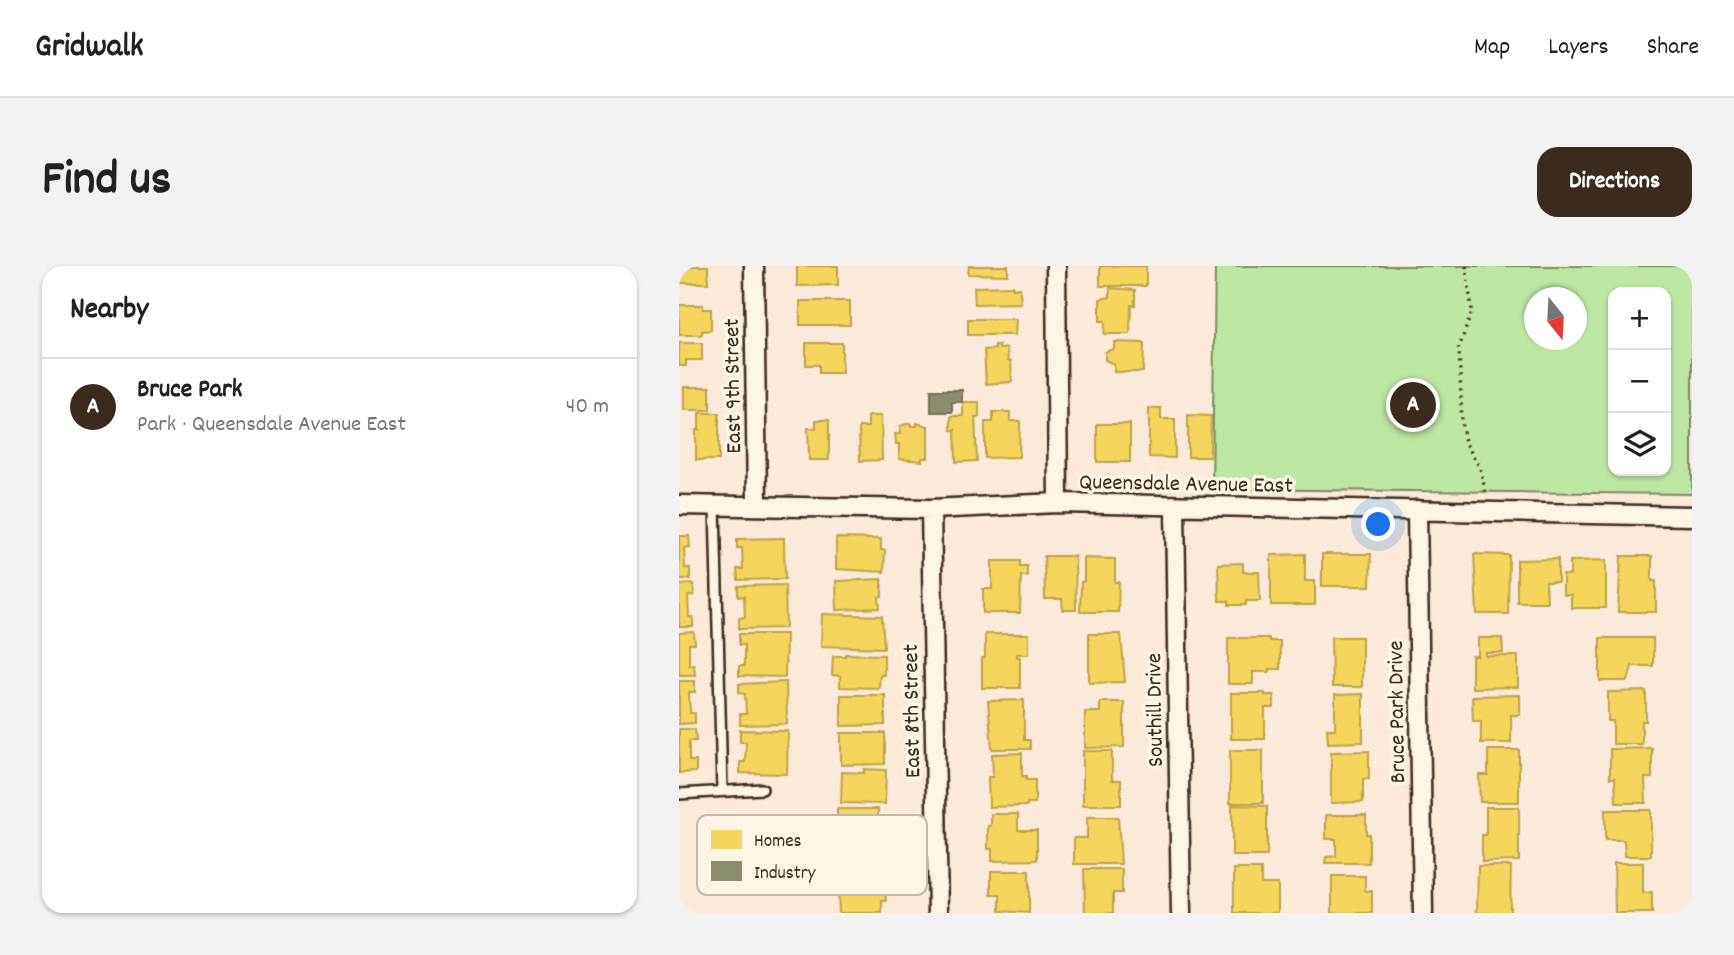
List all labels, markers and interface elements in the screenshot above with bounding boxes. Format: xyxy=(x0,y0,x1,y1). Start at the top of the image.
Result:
text: Gridwalk xyxy=(35,25,144,72)
text: Map xyxy=(1474,31,1510,65)
text: Layers xyxy=(1548,31,1609,65)
text: Share xyxy=(1647,31,1699,65)
text: Find us xyxy=(42,147,171,217)
button: Directions xyxy=(1537,147,1692,217)
north arrow xyxy=(1524,287,1587,350)
map controls xyxy=(1608,287,1671,476)
button: + xyxy=(1608,287,1671,350)
text: Nearby xyxy=(70,290,148,333)
street label: East 9th Street xyxy=(717,318,752,454)
button: − xyxy=(1608,350,1671,413)
text: Bruce Park xyxy=(137,372,242,409)
pin: A xyxy=(1390,379,1436,431)
text: A xyxy=(87,391,99,424)
text: 40 m xyxy=(566,391,609,424)
text: Park · Queensdale Avenue East xyxy=(137,409,406,442)
button: layers xyxy=(1608,413,1671,476)
street label: Queensdale Avenue East xyxy=(1079,467,1293,504)
your location xyxy=(1361,507,1395,541)
street label: Bruce Park Drive xyxy=(1381,640,1416,784)
street label: East 8th Street xyxy=(896,644,931,778)
street label: Southill Drive xyxy=(1139,653,1174,767)
legend xyxy=(697,815,927,895)
text: Homes xyxy=(754,829,802,856)
text: Industry xyxy=(754,861,816,888)

